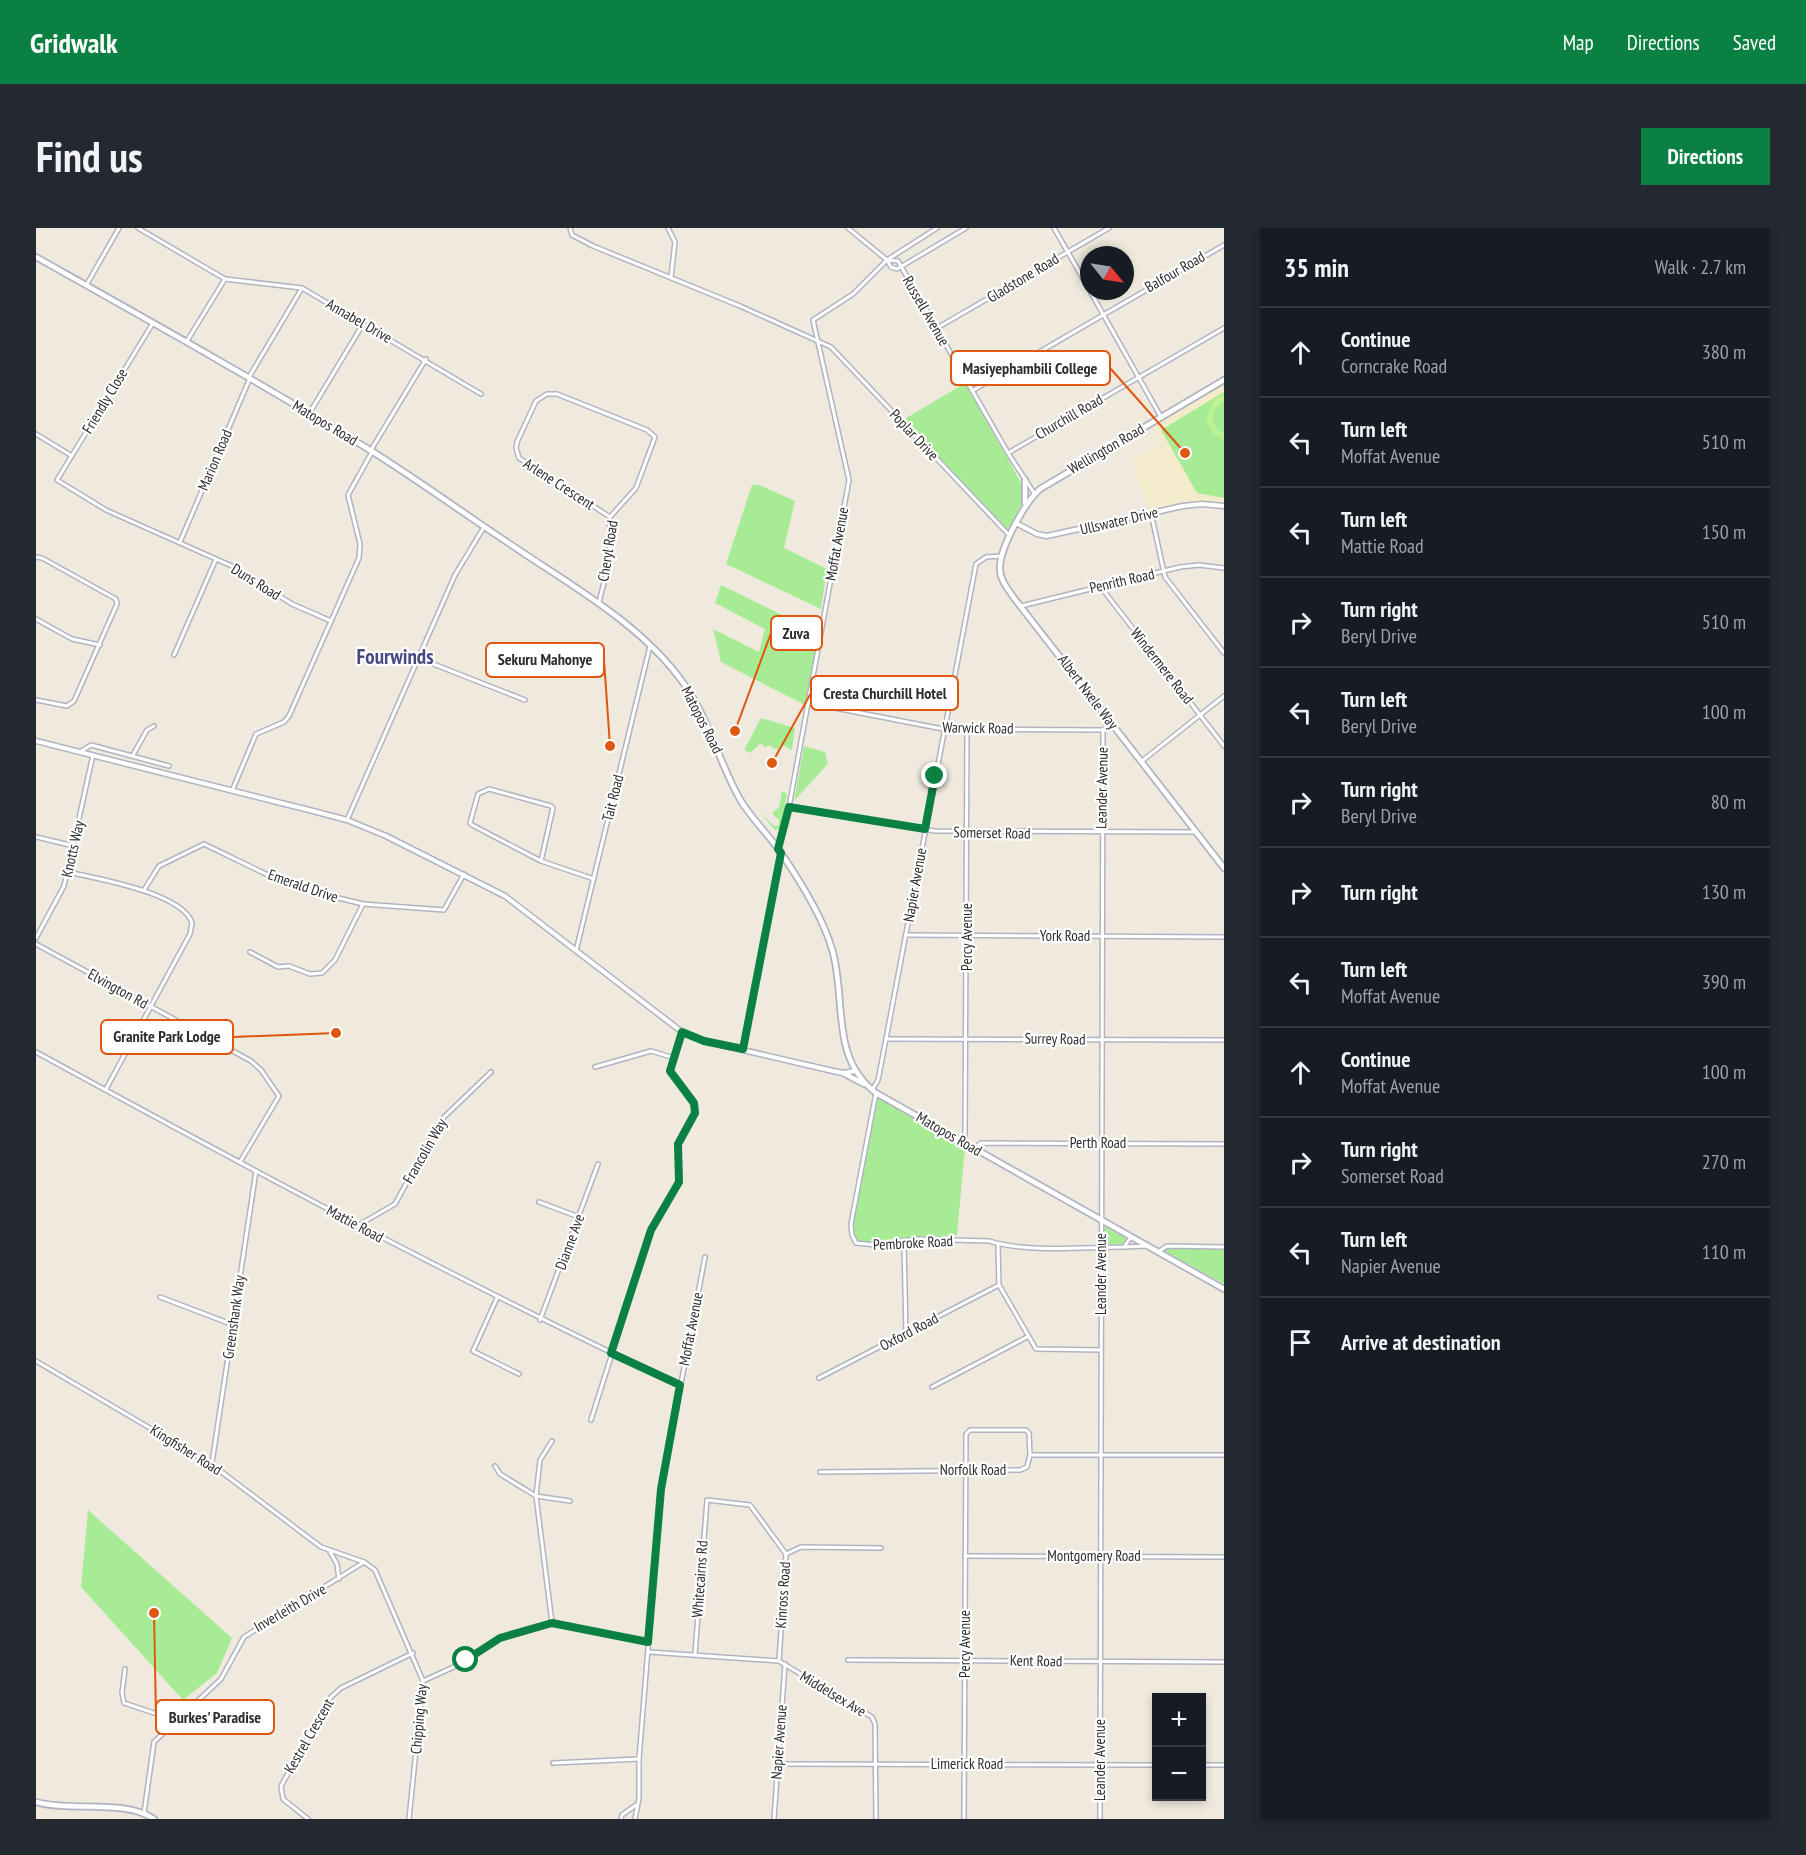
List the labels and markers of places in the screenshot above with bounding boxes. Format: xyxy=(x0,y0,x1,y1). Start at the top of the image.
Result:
callout: Masiyephambili College xyxy=(951,351,1110,385)
callout: Zuva xyxy=(771,616,822,650)
callout: Sekuru Mahonye xyxy=(486,643,604,677)
callout: Cresta Churchill Hotel xyxy=(811,676,958,710)
callout: Granite Park Lodge xyxy=(101,1020,233,1054)
callout: Burkes' Paradise xyxy=(156,1700,274,1734)

